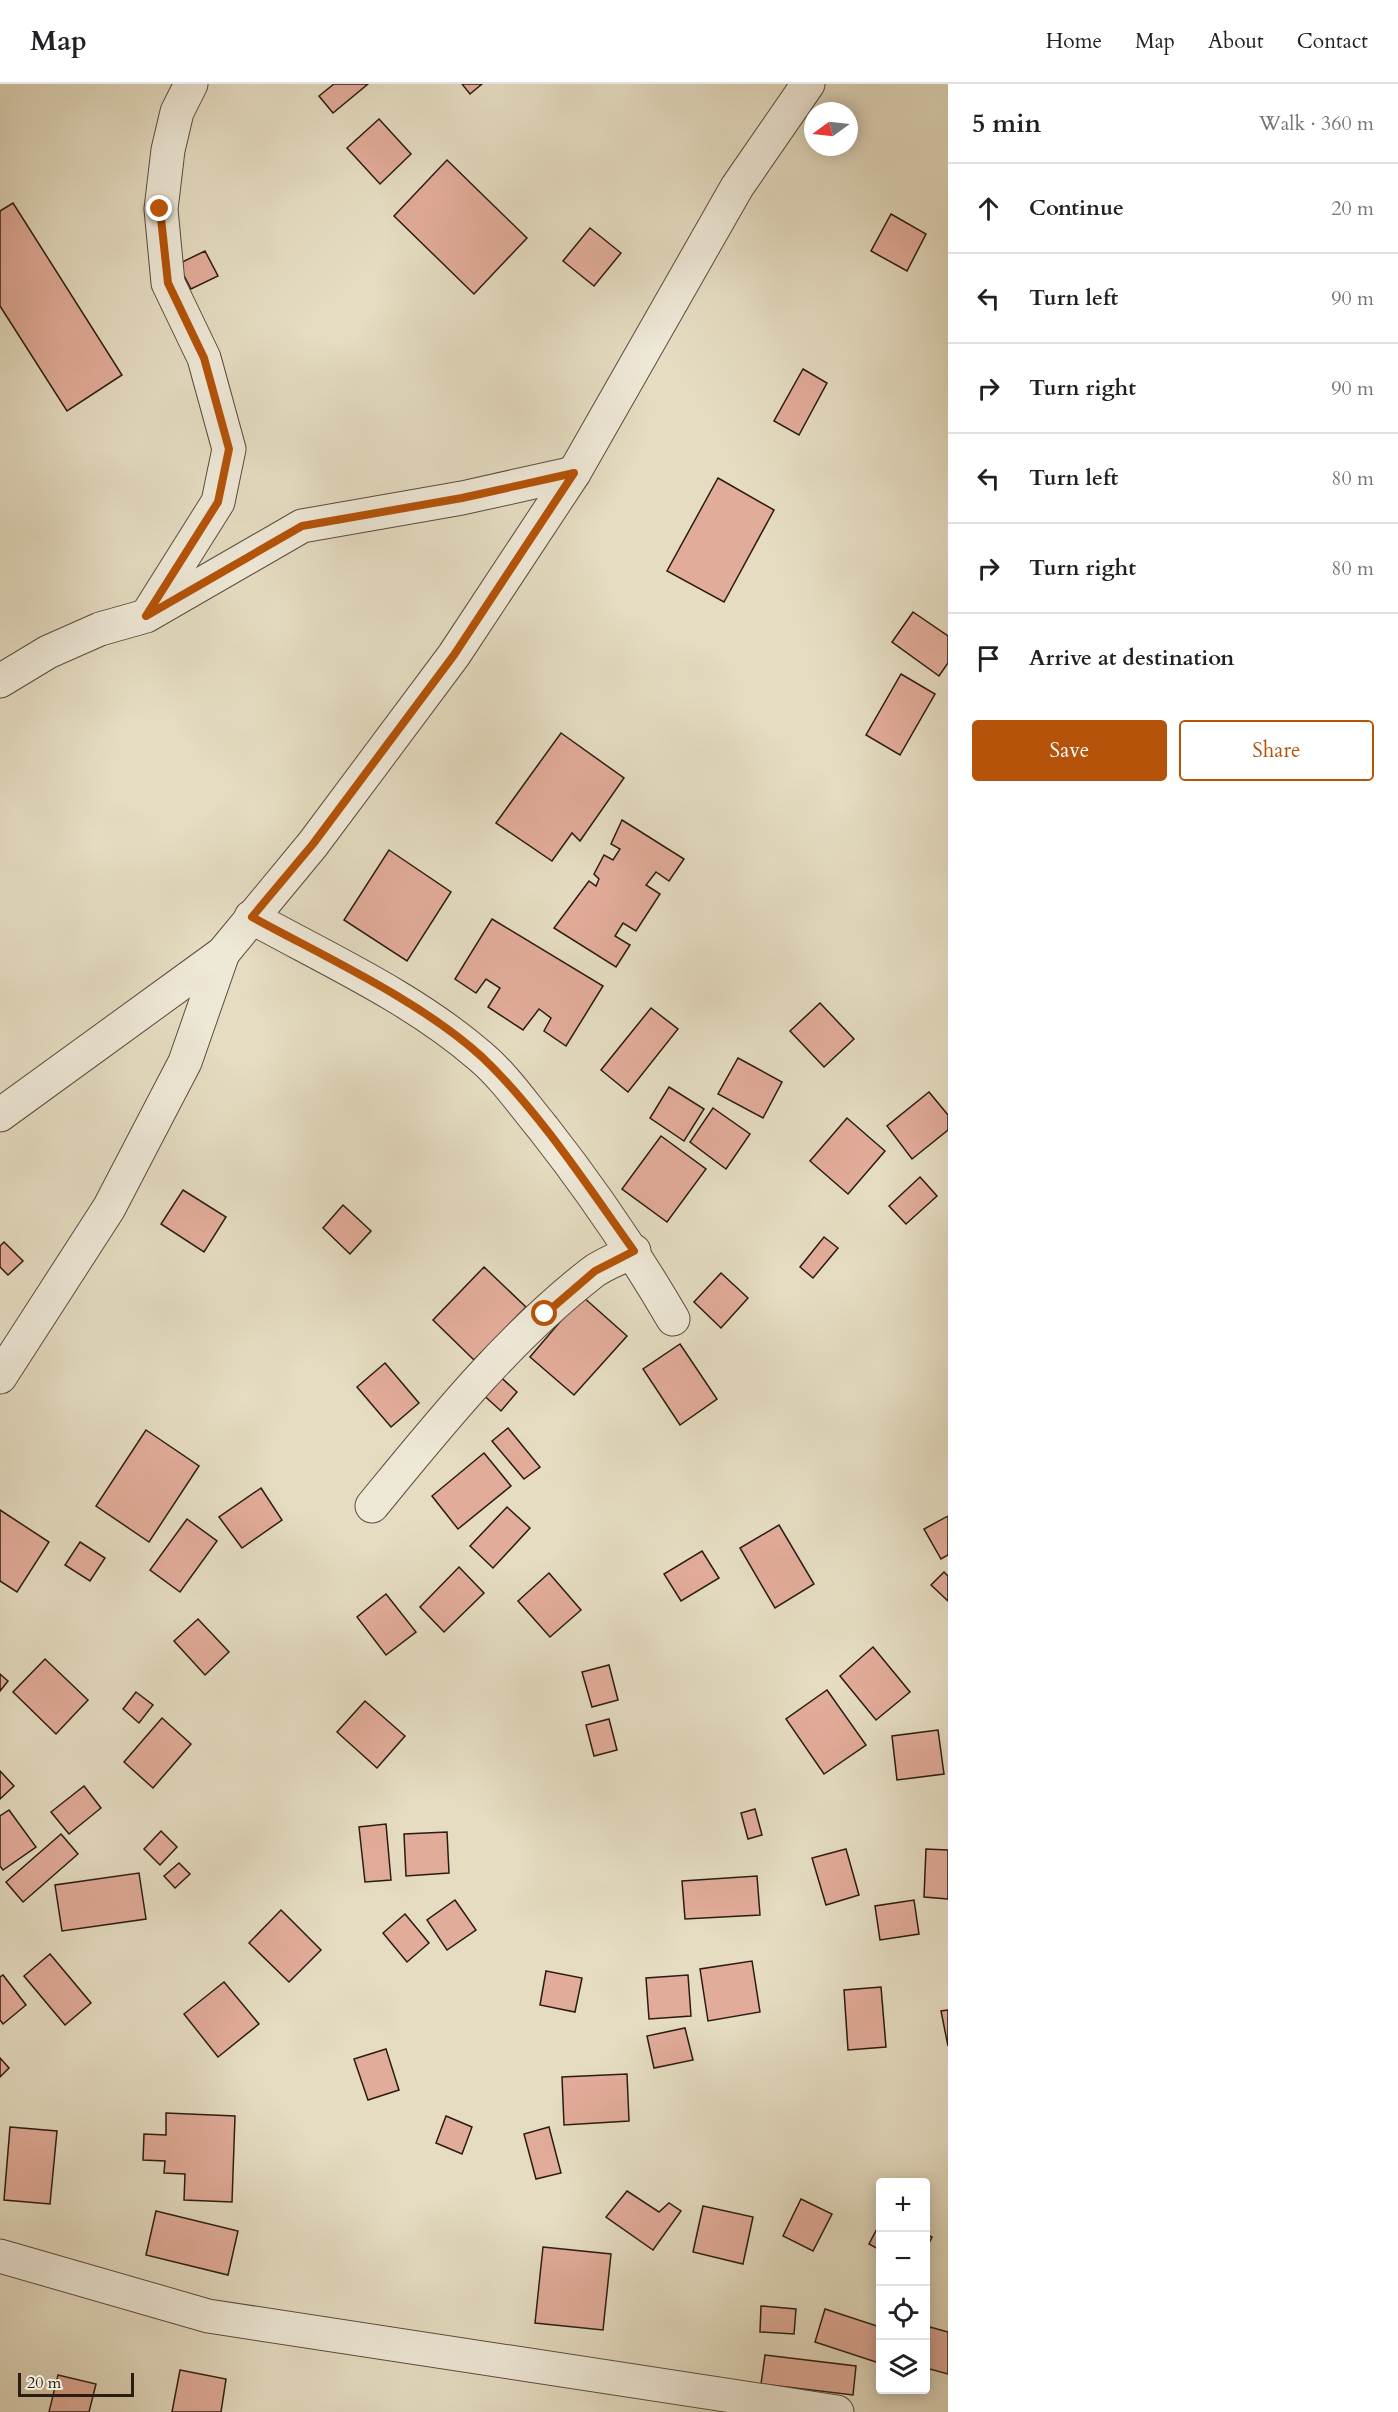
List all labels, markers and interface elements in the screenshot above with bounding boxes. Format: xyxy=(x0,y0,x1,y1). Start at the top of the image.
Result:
text: Map xyxy=(30,22,87,60)
text: Home xyxy=(1046,27,1102,56)
text: Map xyxy=(1135,27,1175,56)
text: About xyxy=(1208,27,1264,56)
text: Contact xyxy=(1297,27,1368,56)
north arrow xyxy=(804,102,858,156)
text: 5 min xyxy=(972,106,1041,141)
text: Walk · 360 m xyxy=(1259,110,1374,137)
icon: ahead xyxy=(972,192,1005,225)
text: Continue xyxy=(1029,193,1124,223)
route end xyxy=(146,195,172,221)
text: 20 m xyxy=(1331,195,1374,222)
icon: left xyxy=(972,282,1005,315)
text: Turn left xyxy=(1029,283,1118,313)
text: 90 m xyxy=(1331,285,1374,312)
icon: right xyxy=(972,372,1005,405)
text: Turn right xyxy=(1029,373,1136,403)
text: 90 m xyxy=(1331,375,1374,402)
icon: left xyxy=(972,462,1005,495)
text: Turn left xyxy=(1029,463,1118,493)
text: 80 m xyxy=(1331,465,1374,492)
icon: right xyxy=(972,552,1005,585)
text: Turn right xyxy=(1029,553,1136,583)
text: 80 m xyxy=(1331,555,1374,582)
icon: arrive xyxy=(972,642,1005,675)
text: Arrive at destination xyxy=(1029,643,1234,673)
button: Save xyxy=(972,720,1167,781)
button: Share xyxy=(1179,720,1374,781)
route start xyxy=(531,1300,557,1326)
map controls xyxy=(876,2178,930,2394)
button: + xyxy=(876,2178,930,2232)
button: − xyxy=(876,2232,930,2286)
button: locate xyxy=(876,2286,930,2340)
button: layers xyxy=(876,2340,930,2394)
scale bar xyxy=(18,2370,134,2398)
text: 20 m xyxy=(27,2372,61,2394)

